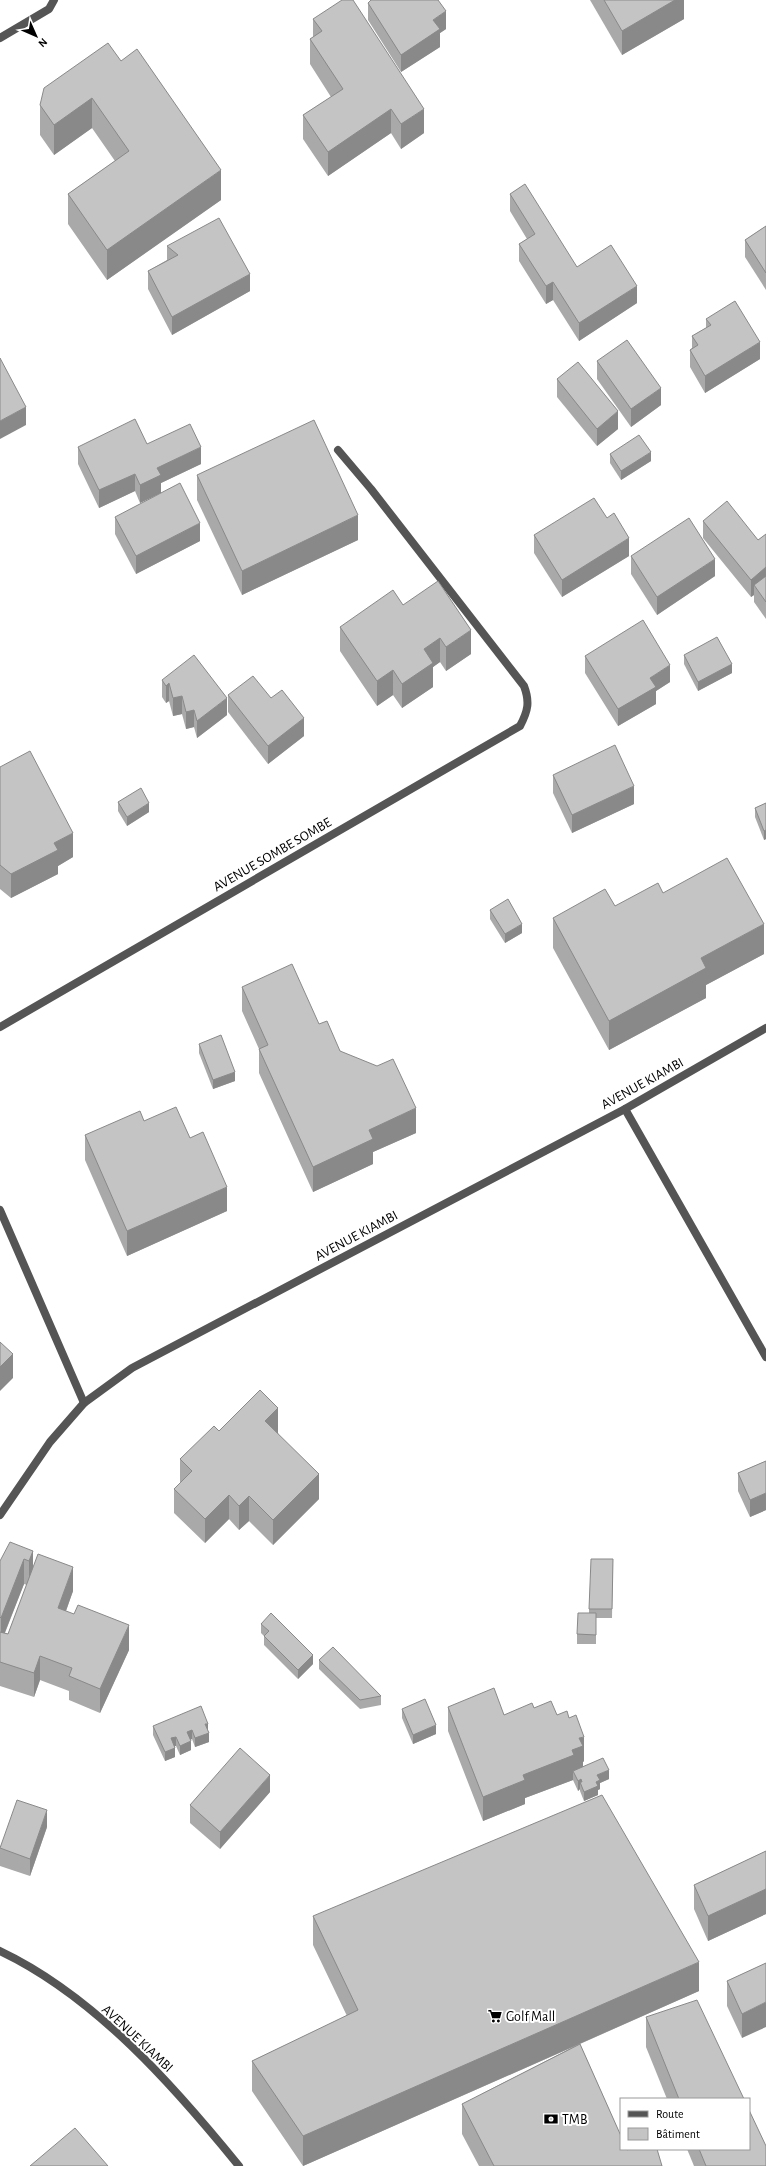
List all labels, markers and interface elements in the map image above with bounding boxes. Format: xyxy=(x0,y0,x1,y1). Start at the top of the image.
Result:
north arrow xyxy=(16,16,56,56)
text: N xyxy=(36,36,49,49)
street label: AVENUE SOMBE SOMBE xyxy=(211,815,334,894)
street label: AVENUE KIAMBI xyxy=(599,1056,686,1112)
street label: AVENUE KIAMBI xyxy=(313,1208,400,1264)
street label: AVENUE KIAMBI xyxy=(99,2002,176,2075)
supermarket icon: Golf Mall xyxy=(487,2008,503,2024)
place label: Golf Mall xyxy=(506,2010,555,2024)
legend xyxy=(620,2098,750,2150)
text: Route xyxy=(656,2108,683,2120)
bank icon: TMB xyxy=(543,2111,559,2127)
place label: TMB xyxy=(562,2113,587,2127)
text: Bâtiment xyxy=(656,2128,700,2140)

